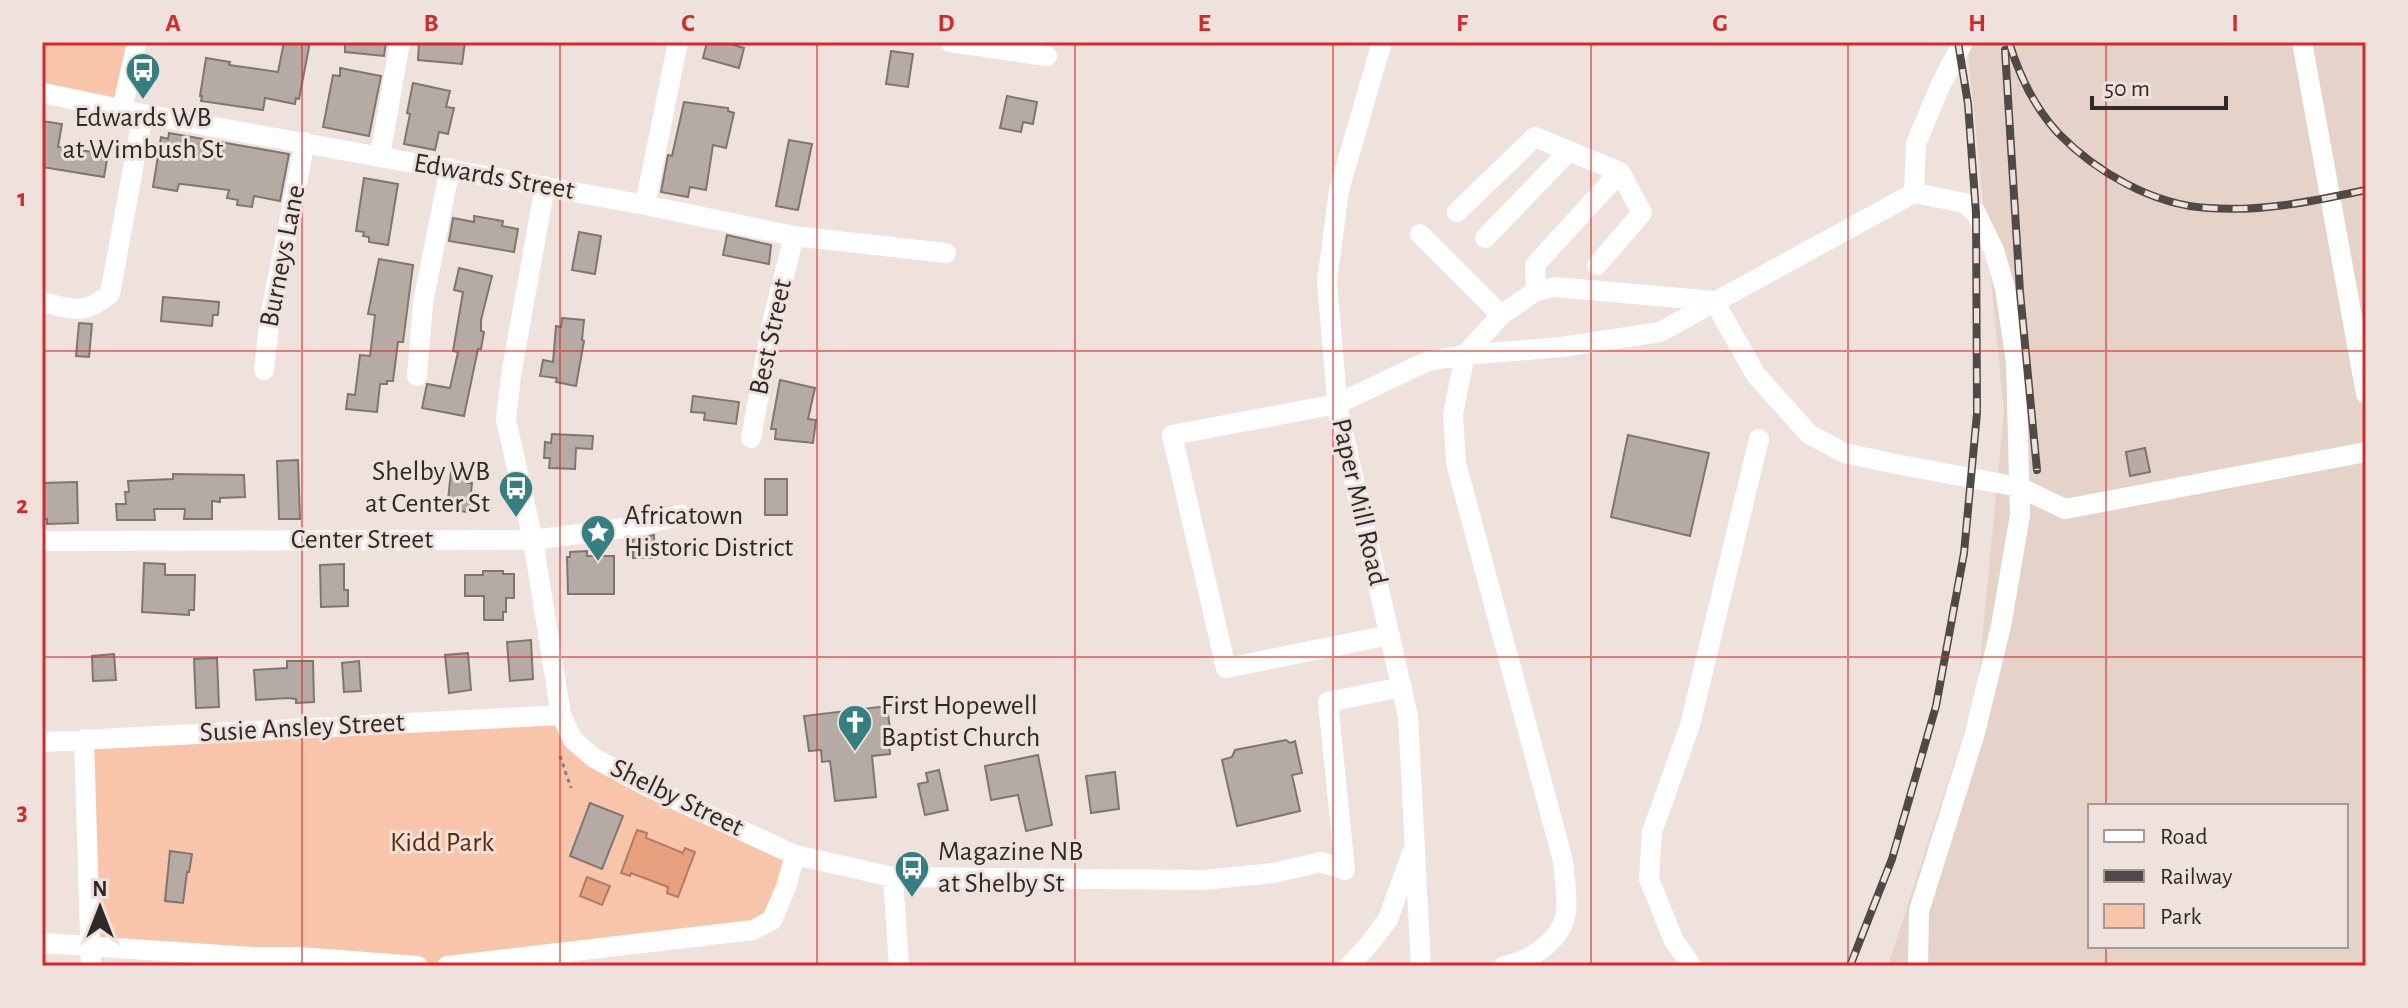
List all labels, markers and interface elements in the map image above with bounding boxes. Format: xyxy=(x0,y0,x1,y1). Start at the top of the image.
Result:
text: A xyxy=(165,10,181,36)
text: B xyxy=(423,10,439,36)
text: C xyxy=(681,10,695,36)
text: D xyxy=(937,10,955,36)
text: E xyxy=(1197,10,1211,36)
text: F xyxy=(1456,10,1469,36)
text: G xyxy=(1712,10,1728,36)
text: H xyxy=(1968,10,1986,36)
text: I xyxy=(2231,10,2239,36)
bus stop icon: Edwards WB at Wimbush St xyxy=(124,51,162,101)
scale bar xyxy=(2092,60,2226,110)
text: 50 m xyxy=(2104,77,2150,101)
place label: Edwards WB at Wimbush St xyxy=(62,104,224,164)
street label: Edwards Street xyxy=(411,149,577,205)
street label: Burneys Lane xyxy=(256,183,310,329)
text: 1 xyxy=(17,185,27,211)
street label: Best Street xyxy=(745,277,797,397)
street label: Paper Mill Road xyxy=(1326,416,1392,588)
place label: Shelby WB at Center St xyxy=(365,458,490,518)
bus stop icon: Shelby WB at Center St xyxy=(497,469,535,519)
text: 2 xyxy=(16,492,28,518)
place label: Africatown Historic District xyxy=(624,502,793,562)
place icon: Africatown Historic District xyxy=(579,513,617,563)
street label: Center Street xyxy=(291,526,433,554)
place label: First Hopewell Baptist Church xyxy=(881,692,1040,752)
church icon: First Hopewell Baptist Church xyxy=(836,703,874,753)
street label: Susie Ansley Street xyxy=(199,709,405,747)
street label: Shelby Street xyxy=(606,754,748,842)
text: 3 xyxy=(16,799,28,825)
legend xyxy=(2088,804,2348,948)
text: Road xyxy=(2160,825,2208,849)
park label: Kidd Park xyxy=(390,829,494,857)
place label: Magazine NB at Shelby St xyxy=(938,838,1083,898)
bus stop icon: Magazine NB at Shelby St xyxy=(893,849,931,899)
text: Railway xyxy=(2160,865,2232,889)
north arrow xyxy=(60,868,140,948)
text: N xyxy=(92,878,108,900)
text: Park xyxy=(2160,905,2201,929)

